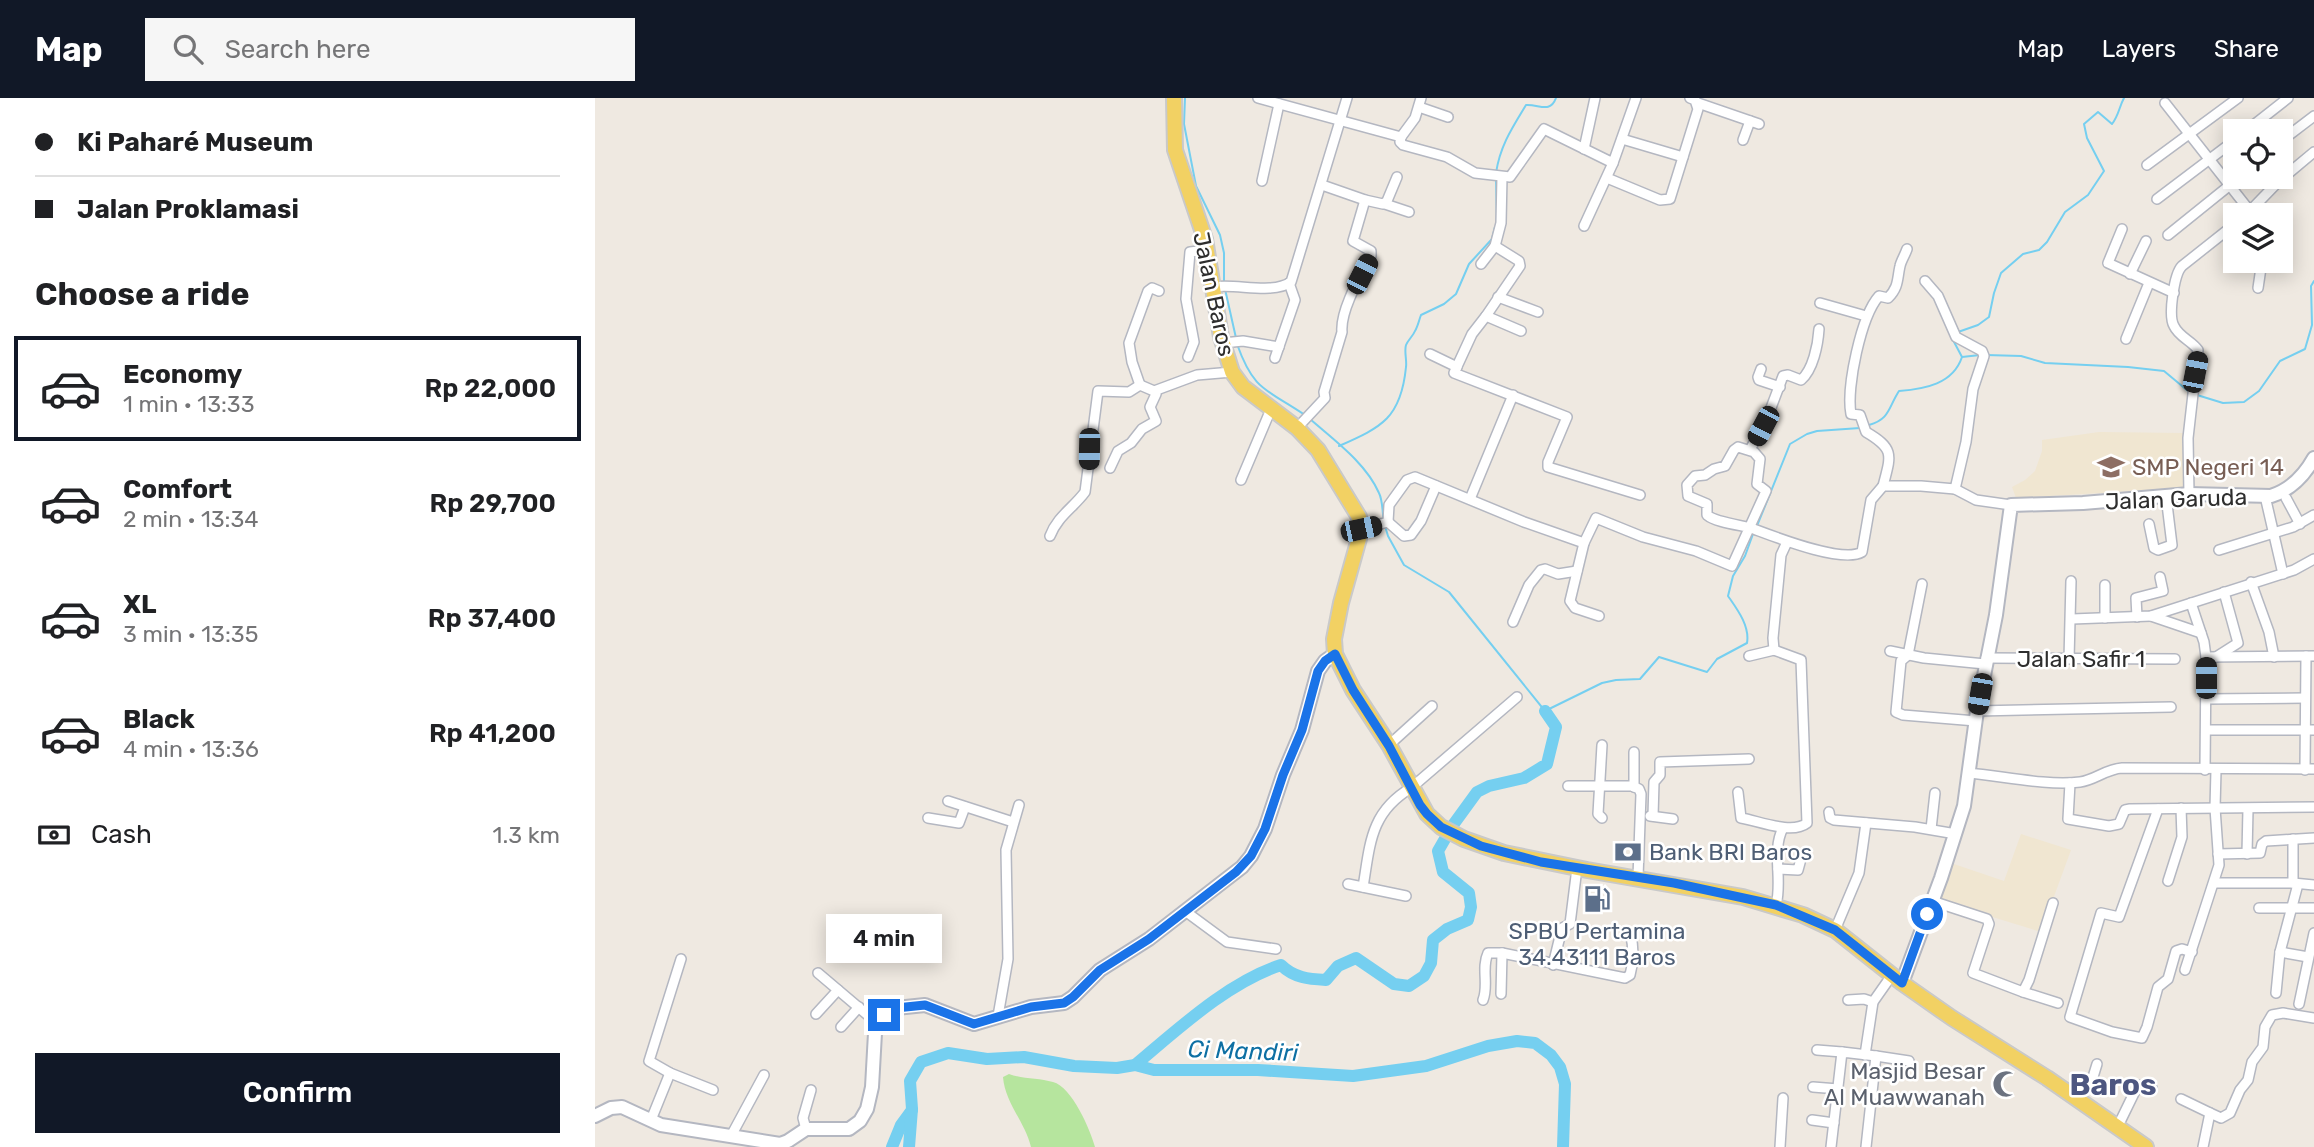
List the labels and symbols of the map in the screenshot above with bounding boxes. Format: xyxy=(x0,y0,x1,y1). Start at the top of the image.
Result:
street label: Jalan Baros xyxy=(1187,229,1241,359)
car xyxy=(1344,251,1381,297)
car xyxy=(2181,349,2210,395)
car xyxy=(1744,403,1783,449)
car xyxy=(1079,428,1100,470)
school or university icon: SMP Negeri 14 xyxy=(2096,452,2126,482)
place label: SMP Negeri 14 xyxy=(2132,453,2284,481)
street label: Jalan Garuda xyxy=(2104,483,2248,515)
car xyxy=(1339,514,1384,544)
street label: Jalan Safir 1 xyxy=(2017,645,2145,673)
car xyxy=(2196,657,2217,699)
car xyxy=(1967,671,1994,717)
bank icon: Bank BRI Baros xyxy=(1613,837,1643,867)
place label: Bank BRI Baros xyxy=(1649,838,1812,866)
fuel station icon: SPBU Pertamina 34.43111 Baros xyxy=(1582,884,1612,914)
route start xyxy=(1911,898,1943,930)
callout: 4 min xyxy=(826,914,942,962)
place label: SPBU Pertamina 34.43111 Baros xyxy=(1509,917,1685,971)
route end xyxy=(868,999,900,1031)
water label: Ci Mandiri xyxy=(1187,1035,1300,1067)
place label: Masjid Besar Al Muawwanah xyxy=(1824,1057,1985,1111)
district label: Baros xyxy=(2069,1067,2157,1103)
mosque icon: Masjid Besar Al Muawwanah xyxy=(1991,1069,2021,1099)

